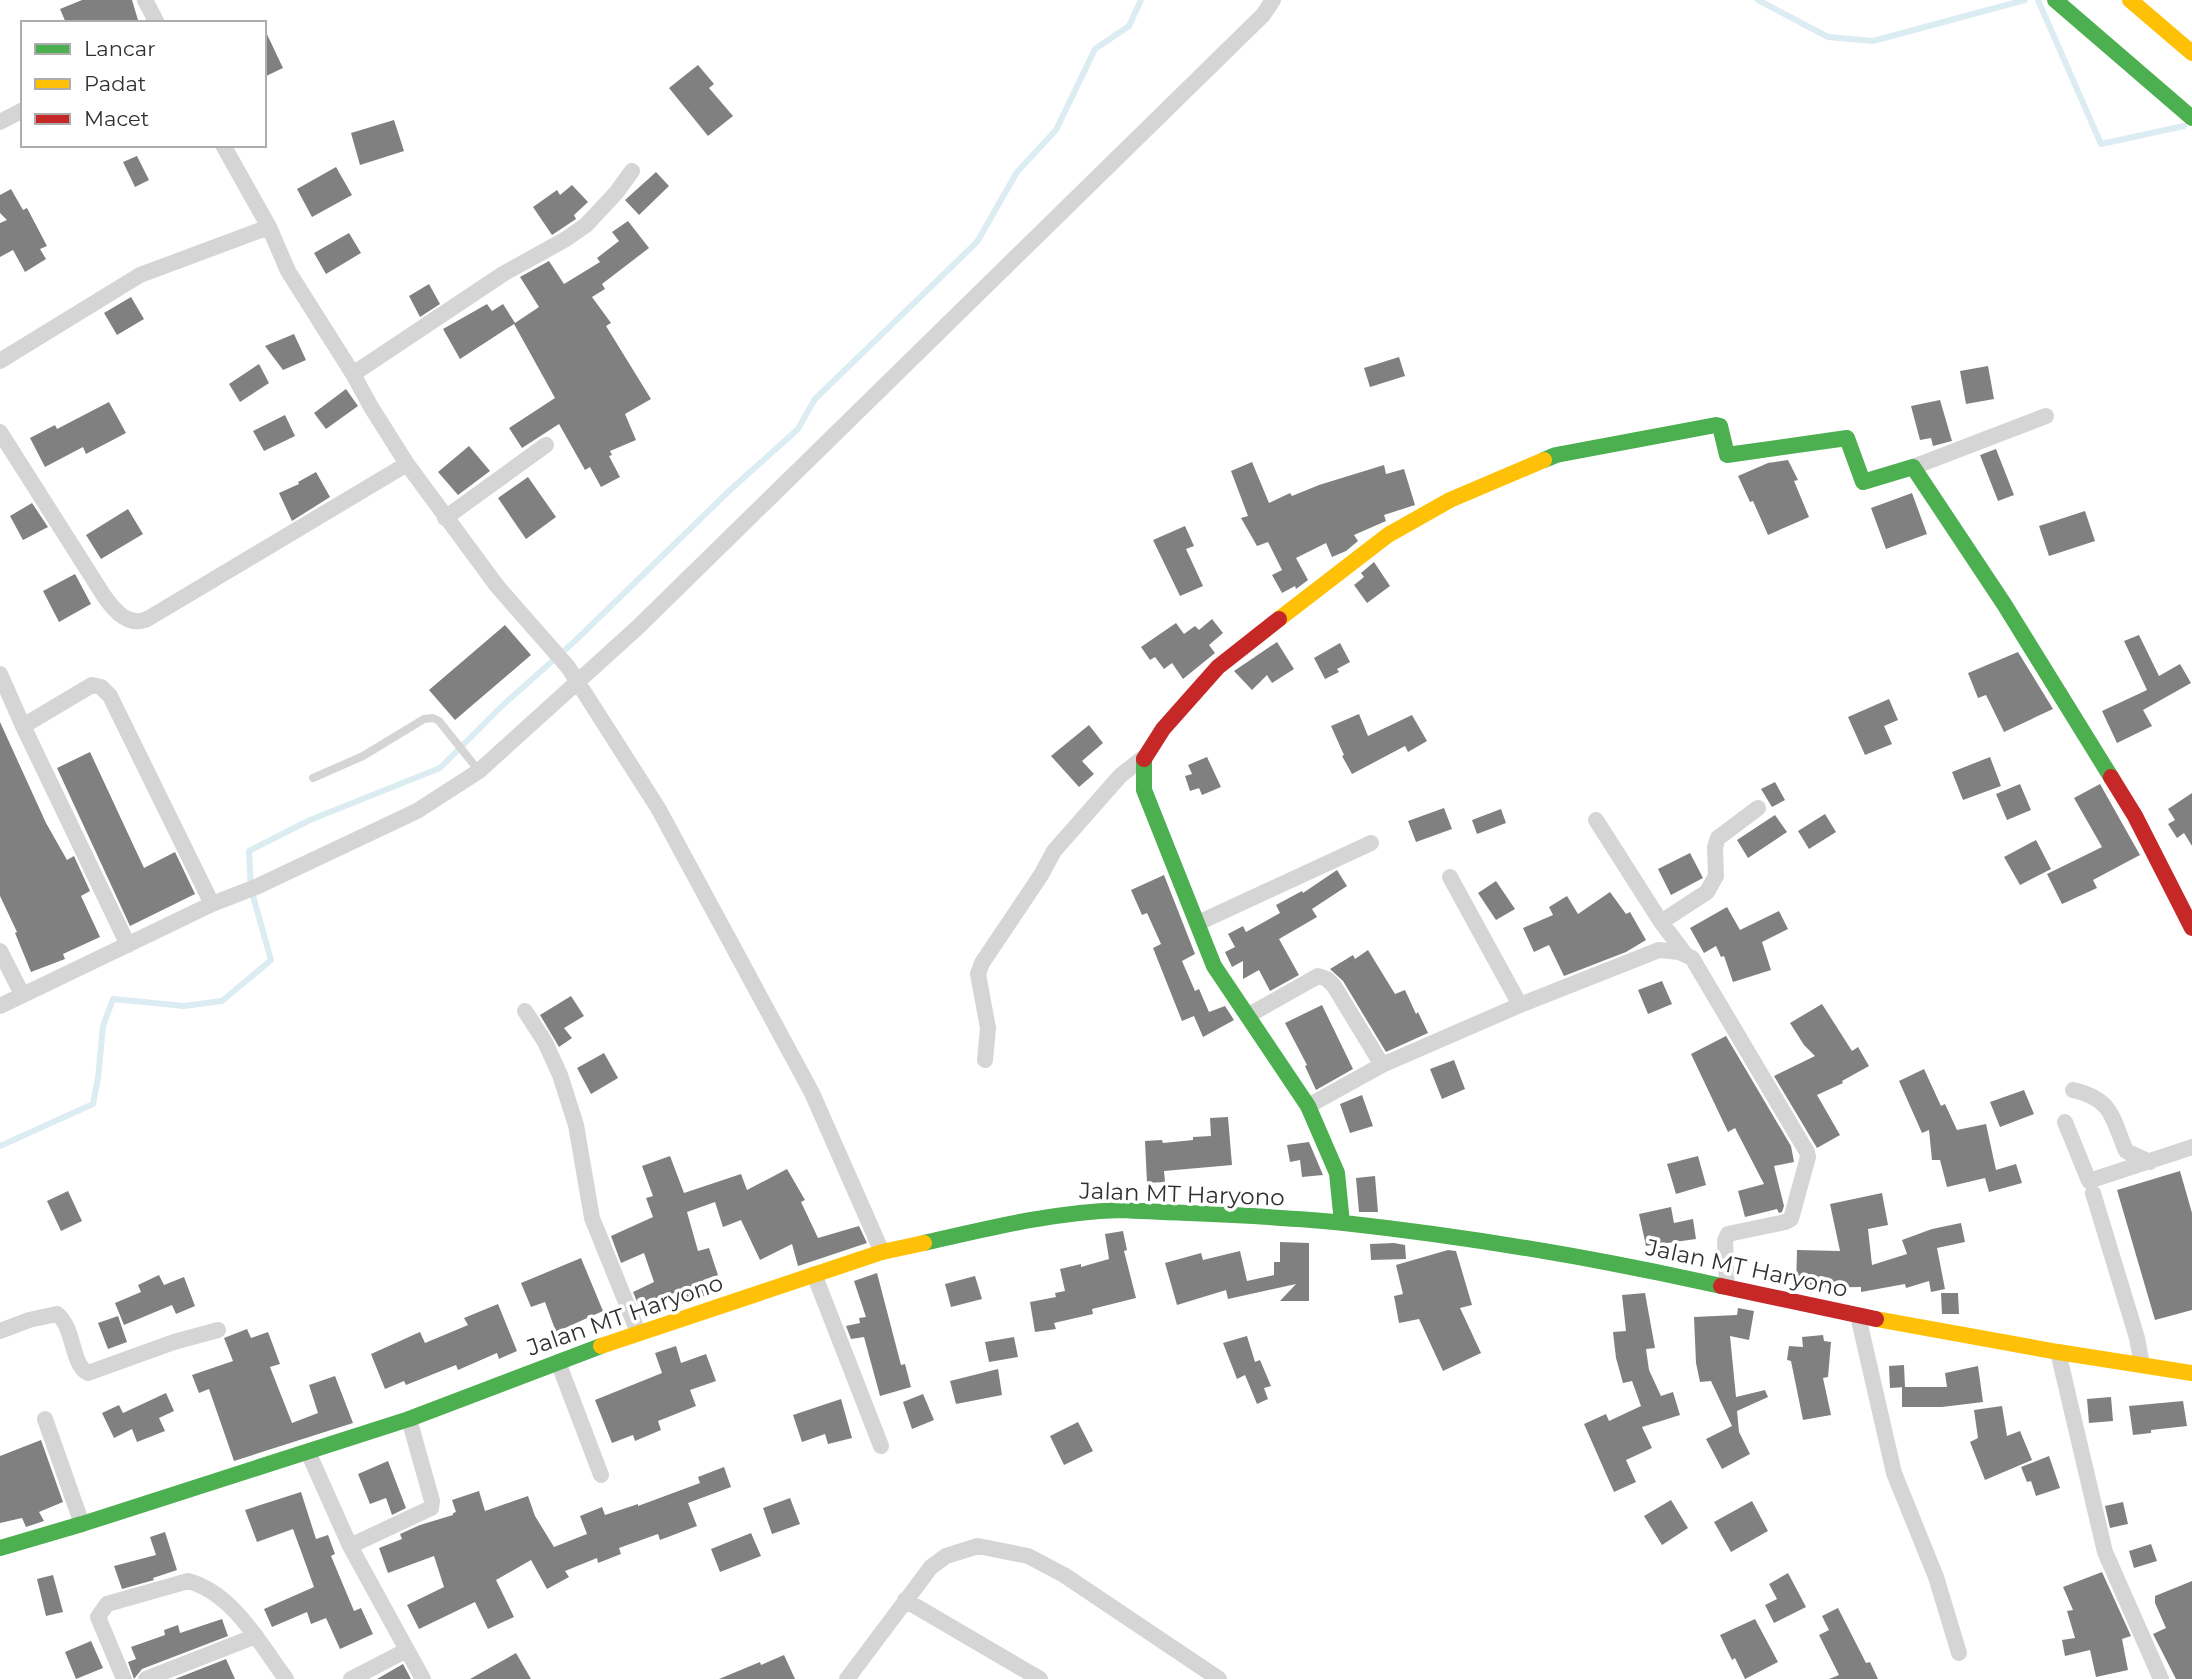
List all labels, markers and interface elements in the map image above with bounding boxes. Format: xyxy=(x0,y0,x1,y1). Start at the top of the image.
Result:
legend xyxy=(21,21,266,147)
text: Lancar xyxy=(84,36,156,61)
text: Padat xyxy=(84,71,146,96)
text: Macet xyxy=(84,106,149,131)
street label: Jalan MT Haryono xyxy=(1078,1176,1285,1212)
street label: Jalan MT Haryono xyxy=(1643,1233,1850,1303)
street label: Jalan MT Haryono xyxy=(522,1268,727,1362)

